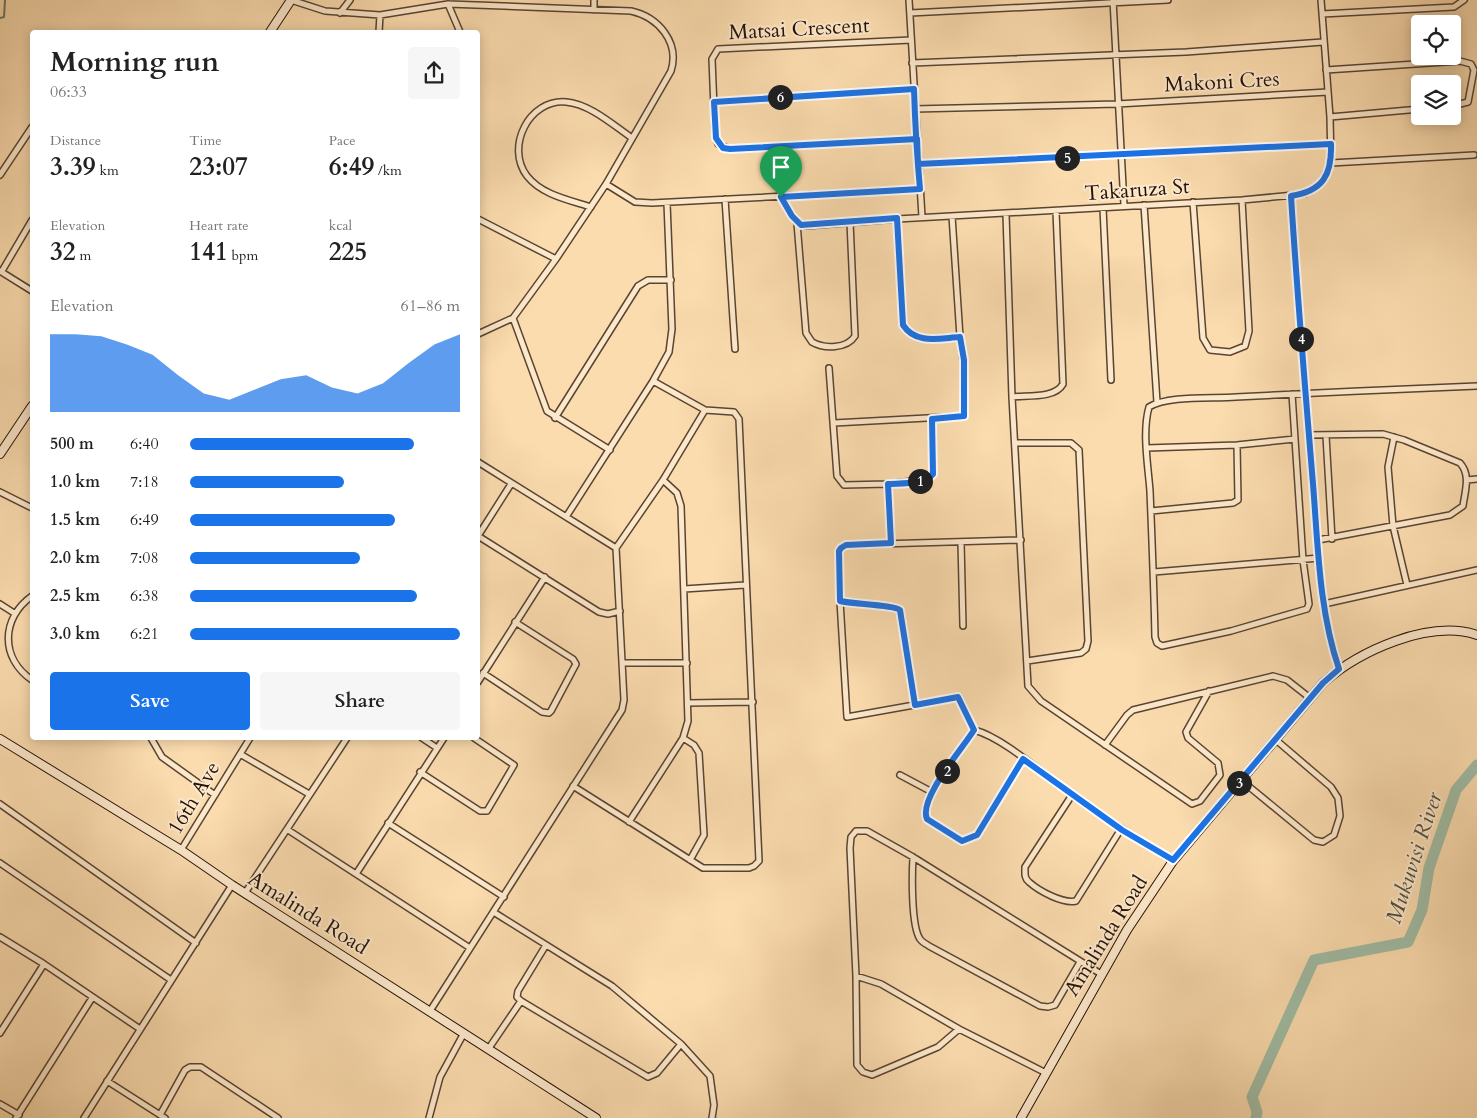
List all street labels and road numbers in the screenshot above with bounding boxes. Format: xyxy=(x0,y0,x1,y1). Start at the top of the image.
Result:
street label: Matsai Crescent xyxy=(728,11,871,47)
street label: Makoni Cres xyxy=(1164,65,1280,99)
street label: Takaruza St xyxy=(1083,172,1191,208)
street label: 16th Ave xyxy=(161,756,227,840)
street label: Amalinda Road xyxy=(242,864,374,962)
street label: Amalinda Road xyxy=(1057,870,1155,1002)

